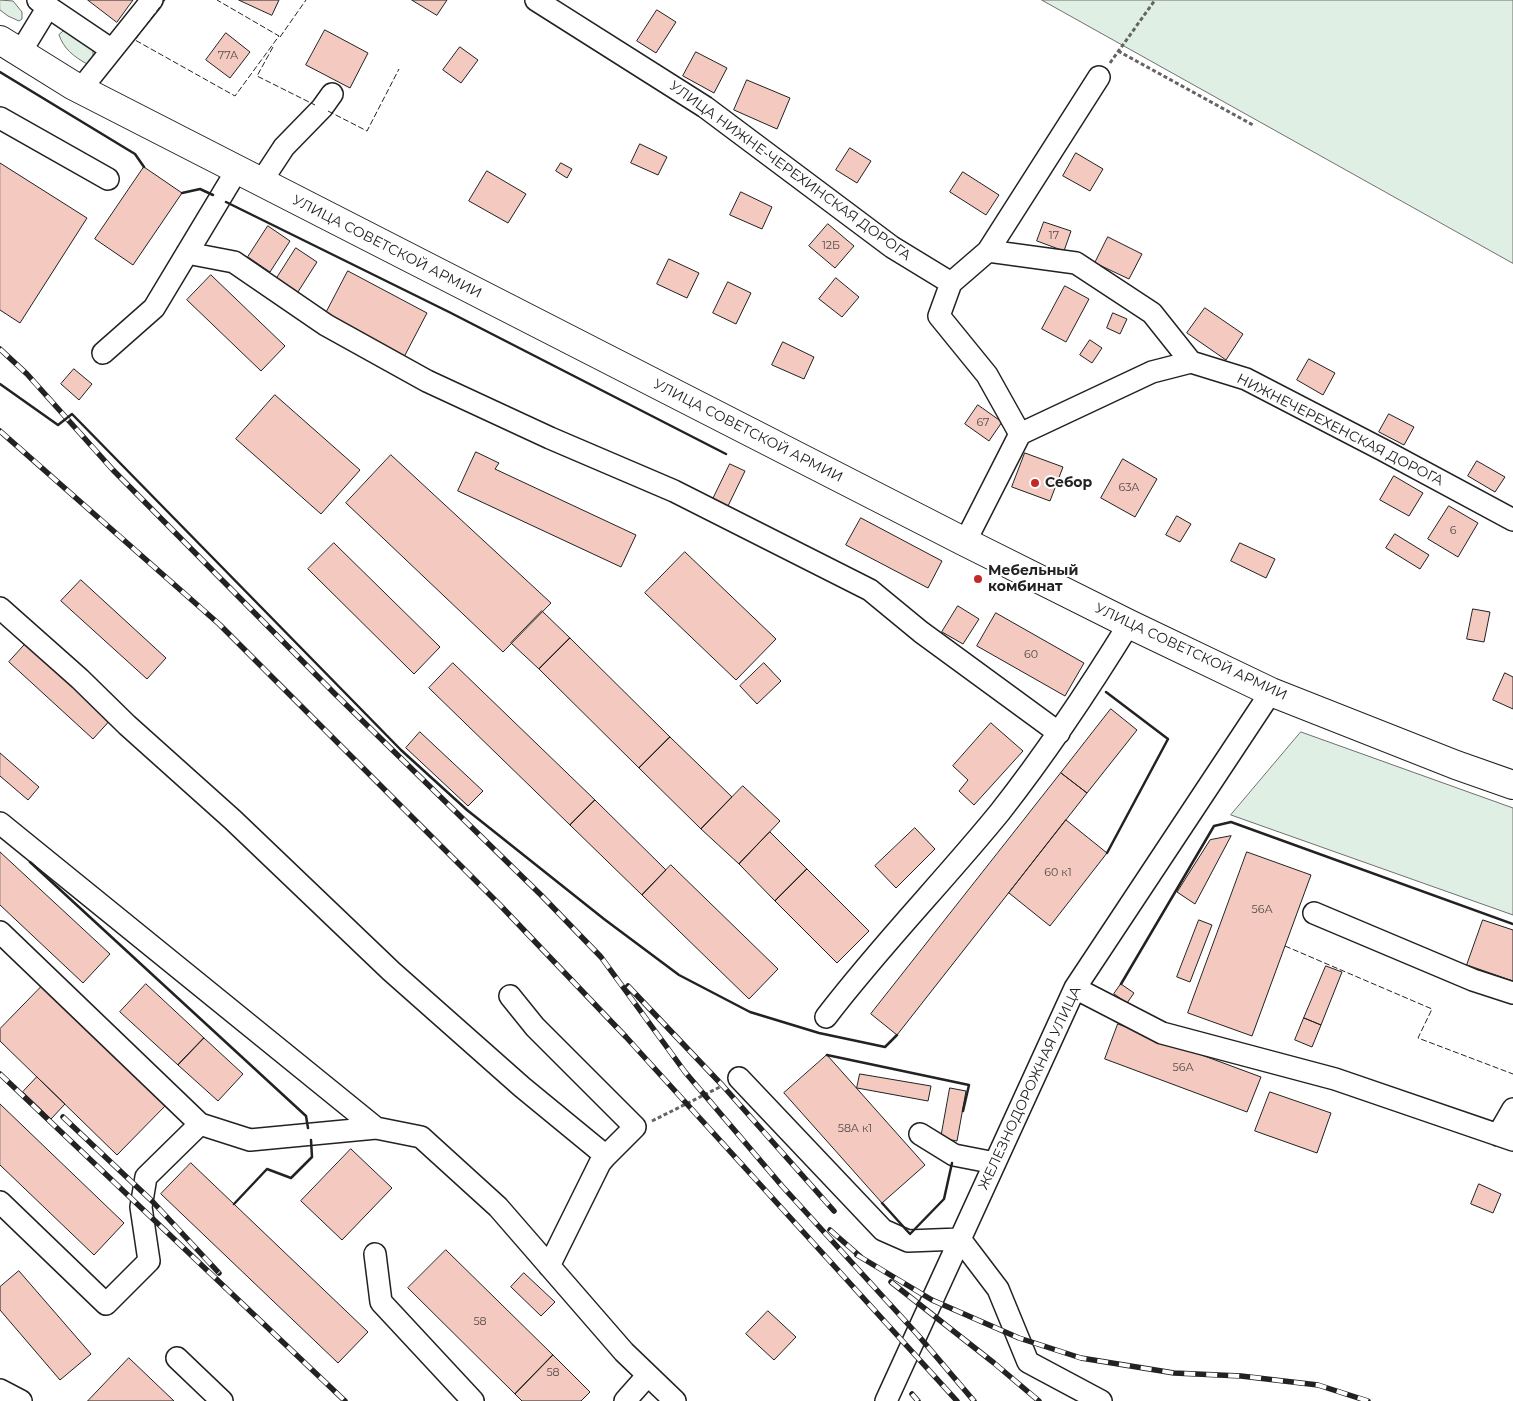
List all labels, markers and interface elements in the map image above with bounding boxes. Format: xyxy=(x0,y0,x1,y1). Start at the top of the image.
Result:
house number: 77А xyxy=(218,49,238,63)
street label: УЛИЦА НИЖНЕ-ЧЕРЕХИНСКАЯ ДОРОГА xyxy=(666,78,914,264)
street label: УЛИЦА СОВЕТСКОЙ АРМИИ xyxy=(290,192,484,302)
house number: 17 xyxy=(1049,229,1059,243)
house number: 12Б xyxy=(822,239,840,253)
street label: НИЖНЕЧЕРЕХЕНСКАЯ ДОРОГА xyxy=(1234,370,1446,490)
street label: УЛИЦА СОВЕТСКОЙ АРМИИ xyxy=(651,376,845,486)
house number: 67 xyxy=(976,416,990,430)
place label: Себор xyxy=(1045,475,1092,491)
marker: Себор xyxy=(1029,477,1041,489)
house number: 63А xyxy=(1118,481,1140,495)
house number: 6 xyxy=(1450,524,1456,538)
place label: Мебельный комбинат xyxy=(988,563,1078,596)
marker: Мебельный комбинат xyxy=(972,573,984,585)
street label: УЛИЦА СОВЕТСКОЙ АРМИИ xyxy=(1092,600,1290,704)
house number: 60 xyxy=(1024,648,1038,662)
house number: 60 к1 xyxy=(1044,866,1072,880)
house number: 56А xyxy=(1251,903,1273,917)
street label: ЖЕЛЕЗНОДОРОЖНАЯ УЛИЦА xyxy=(975,983,1085,1193)
house number: 56А xyxy=(1172,1061,1194,1075)
house number: 58А к1 xyxy=(838,1122,872,1136)
house number: 58 xyxy=(473,1315,487,1329)
house number: 58 xyxy=(546,1366,560,1380)

